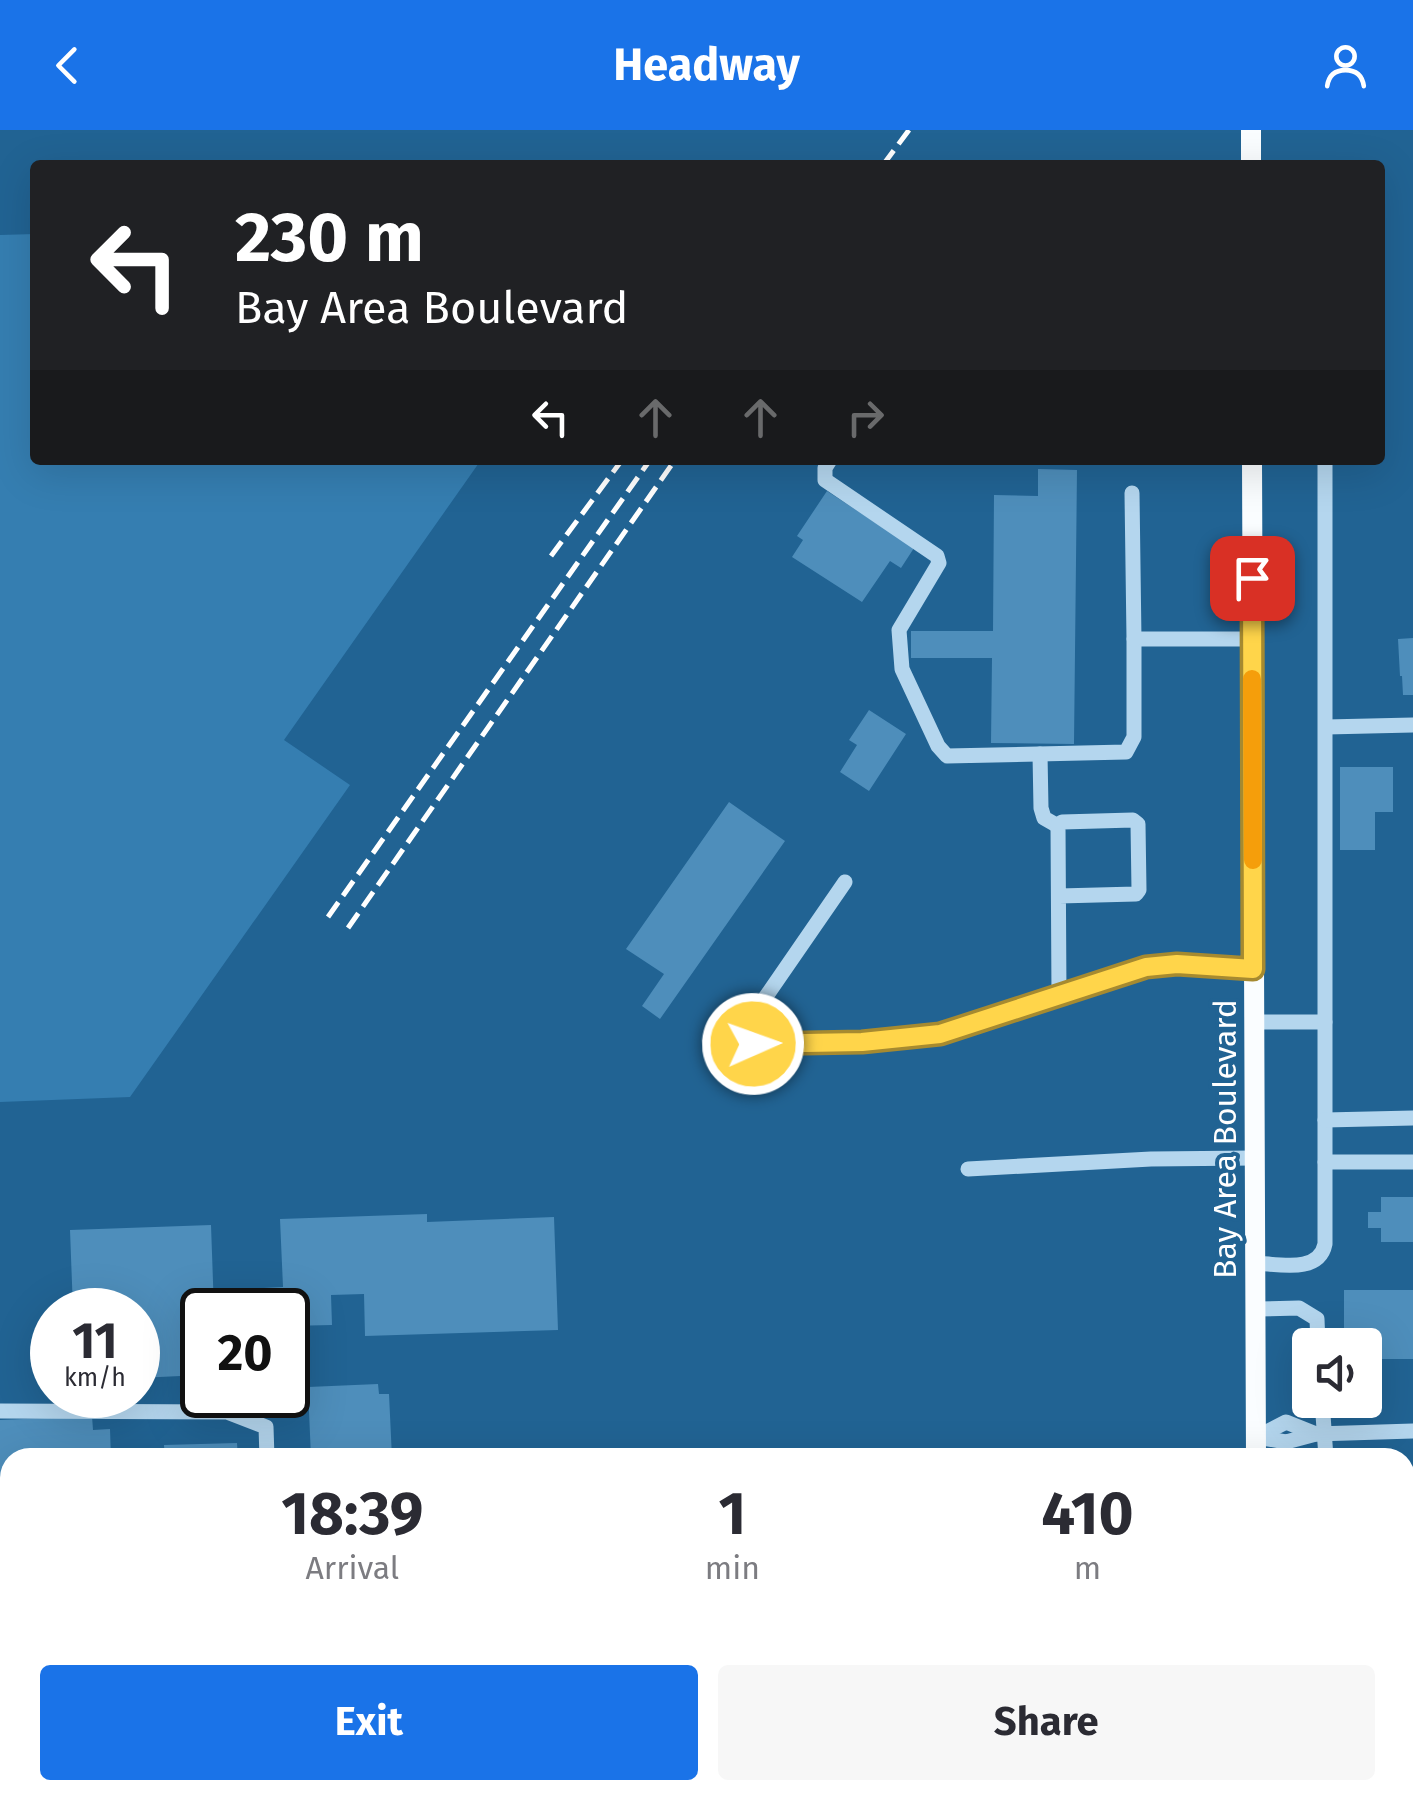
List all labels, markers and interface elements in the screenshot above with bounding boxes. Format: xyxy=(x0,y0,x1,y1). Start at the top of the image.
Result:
icon: back xyxy=(40,38,95,93)
text: Headway xyxy=(613,38,800,92)
icon: person xyxy=(1318,38,1373,93)
text: 230 m xyxy=(235,196,424,280)
icon: left xyxy=(70,200,200,330)
text: Bay Area Boulevard xyxy=(235,281,628,335)
icon: left xyxy=(523,390,578,445)
icon: ahead xyxy=(628,390,683,445)
icon: ahead xyxy=(733,390,788,445)
icon: right xyxy=(838,390,893,445)
pin xyxy=(1210,536,1295,621)
icon: arrive xyxy=(1225,551,1280,606)
position arrow xyxy=(701,992,805,1096)
street label: Bay Area Boulevard xyxy=(1206,999,1244,1279)
speed limit sign: 20 xyxy=(180,1288,310,1418)
text: 11 xyxy=(72,1311,118,1371)
map controls xyxy=(1292,1328,1382,1418)
button: sound xyxy=(1292,1328,1382,1418)
text: km/h xyxy=(64,1363,126,1393)
text: 18:39 xyxy=(281,1478,423,1550)
text: 1 xyxy=(718,1478,746,1550)
text: 410 xyxy=(1041,1478,1134,1550)
text: Arrival xyxy=(305,1549,399,1587)
text: min xyxy=(705,1549,760,1587)
text: m xyxy=(1074,1549,1101,1587)
button: Exit xyxy=(40,1665,698,1780)
button: Share xyxy=(718,1665,1375,1780)

